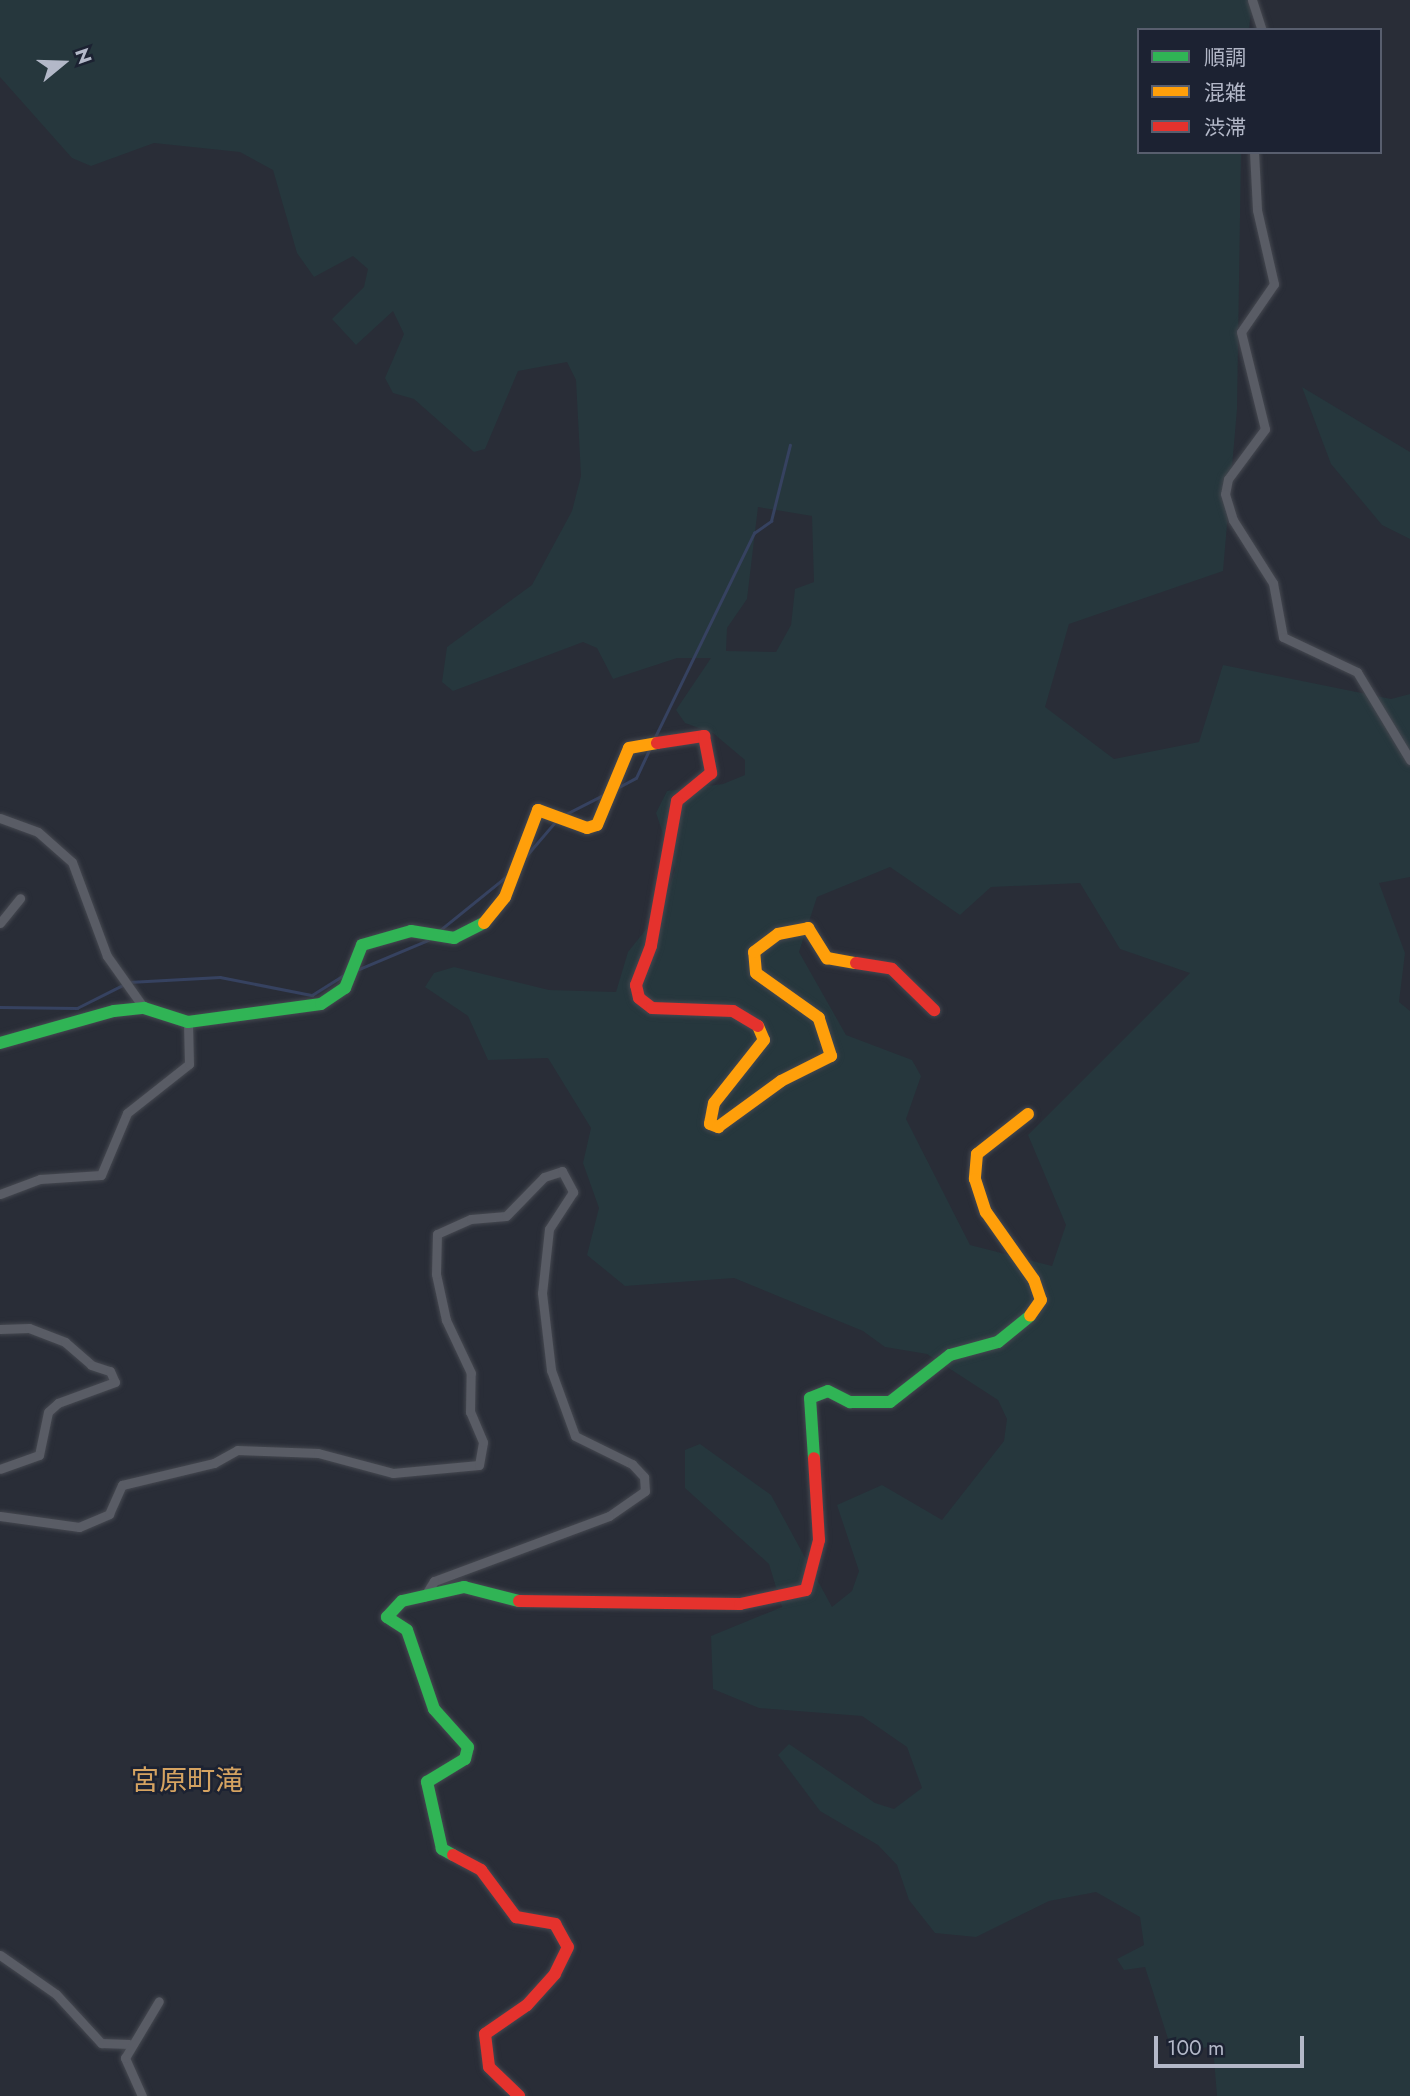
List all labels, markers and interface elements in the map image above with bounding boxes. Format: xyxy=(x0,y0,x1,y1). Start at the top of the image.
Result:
north arrow xyxy=(28,28,98,98)
legend xyxy=(1137,28,1382,154)
text: 順調 xyxy=(1204,43,1246,73)
text: N xyxy=(68,44,99,68)
text: 混雑 xyxy=(1204,78,1246,108)
text: 渋滞 xyxy=(1204,113,1246,143)
district label: 宮原町滝 xyxy=(131,1764,243,1798)
scale bar xyxy=(1158,2022,1308,2066)
text: 100 m xyxy=(1167,2033,1224,2063)

